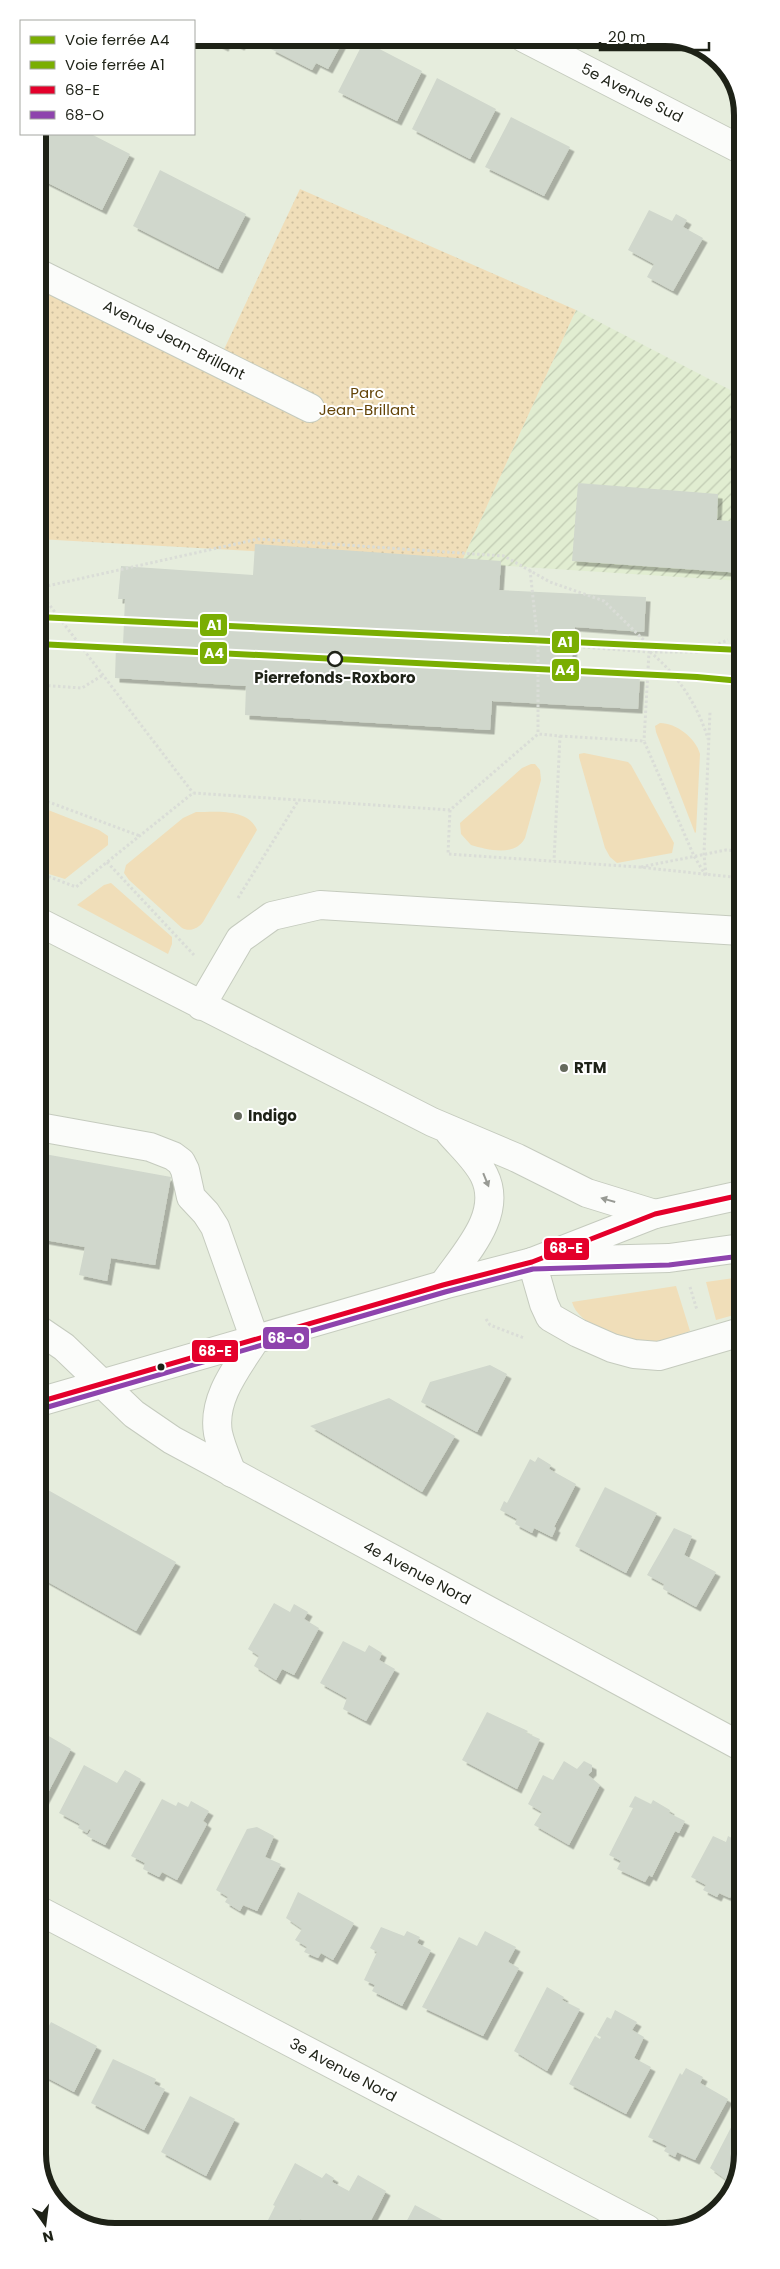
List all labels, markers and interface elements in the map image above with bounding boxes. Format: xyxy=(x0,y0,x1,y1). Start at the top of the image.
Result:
legend xyxy=(20,20,195,135)
scale bar xyxy=(600,20,709,52)
text: 20 m xyxy=(608,26,646,47)
text: Voie ferrée A4 xyxy=(65,29,169,50)
text: Voie ferrée A1 xyxy=(65,54,165,75)
street label: 5e Avenue Sud xyxy=(578,58,687,127)
text: 68-E xyxy=(65,79,100,100)
text: 68-O xyxy=(65,104,104,125)
street label: Avenue Jean-Brillant xyxy=(100,295,249,384)
park label: Parc Jean-Brillant xyxy=(319,382,415,420)
line badge: A1 xyxy=(199,613,228,637)
text: A1 xyxy=(206,615,222,635)
line badge: A1 xyxy=(551,630,580,654)
text: A1 xyxy=(557,632,573,652)
line badge: A4 xyxy=(199,641,228,665)
text: A4 xyxy=(204,643,224,663)
marker: Pierrefonds-Roxboro xyxy=(327,651,343,667)
line badge: A4 xyxy=(551,658,580,682)
text: A4 xyxy=(555,660,575,680)
place label: Pierrefonds-Roxboro xyxy=(254,667,416,688)
place label: RTM xyxy=(574,1057,606,1078)
marker: RTM xyxy=(558,1062,570,1074)
place label: Indigo xyxy=(248,1105,297,1126)
marker: Indigo xyxy=(232,1110,244,1122)
one-way arrow xyxy=(482,1173,490,1187)
one-way arrow xyxy=(600,1196,615,1204)
line badge: 68-E xyxy=(543,1237,590,1261)
text: 68-E xyxy=(549,1238,583,1258)
line badge: 68-O xyxy=(262,1326,310,1350)
text: 68-O xyxy=(267,1328,305,1348)
line badge: 68-E xyxy=(191,1339,239,1363)
text: 68-E xyxy=(198,1341,232,1361)
unlabelled marker xyxy=(156,1362,166,1372)
street label: 4e Avenue Nord xyxy=(360,1535,475,1610)
street label: 3e Avenue Nord xyxy=(286,2033,400,2107)
north arrow xyxy=(20,2199,70,2249)
text: N xyxy=(41,2226,56,2248)

